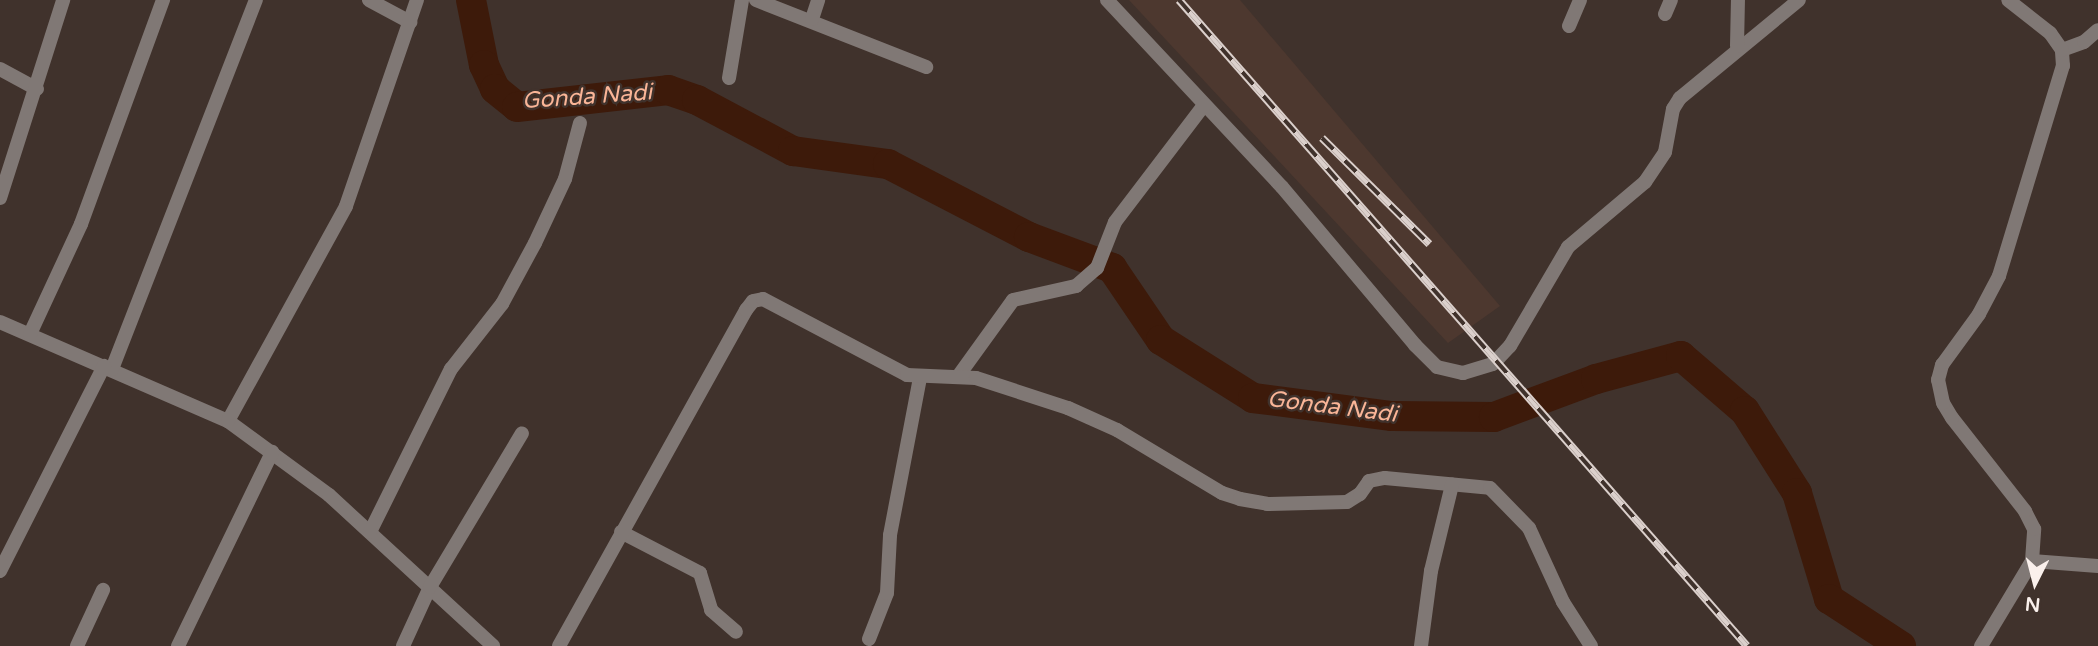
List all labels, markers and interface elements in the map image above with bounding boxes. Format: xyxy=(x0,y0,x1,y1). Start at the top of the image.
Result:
water label: Gonda Nadi xyxy=(521,79,653,115)
water label: Gonda Nadi xyxy=(1266,385,1398,429)
north arrow xyxy=(2000,548,2070,618)
text: N xyxy=(2024,592,2042,616)

